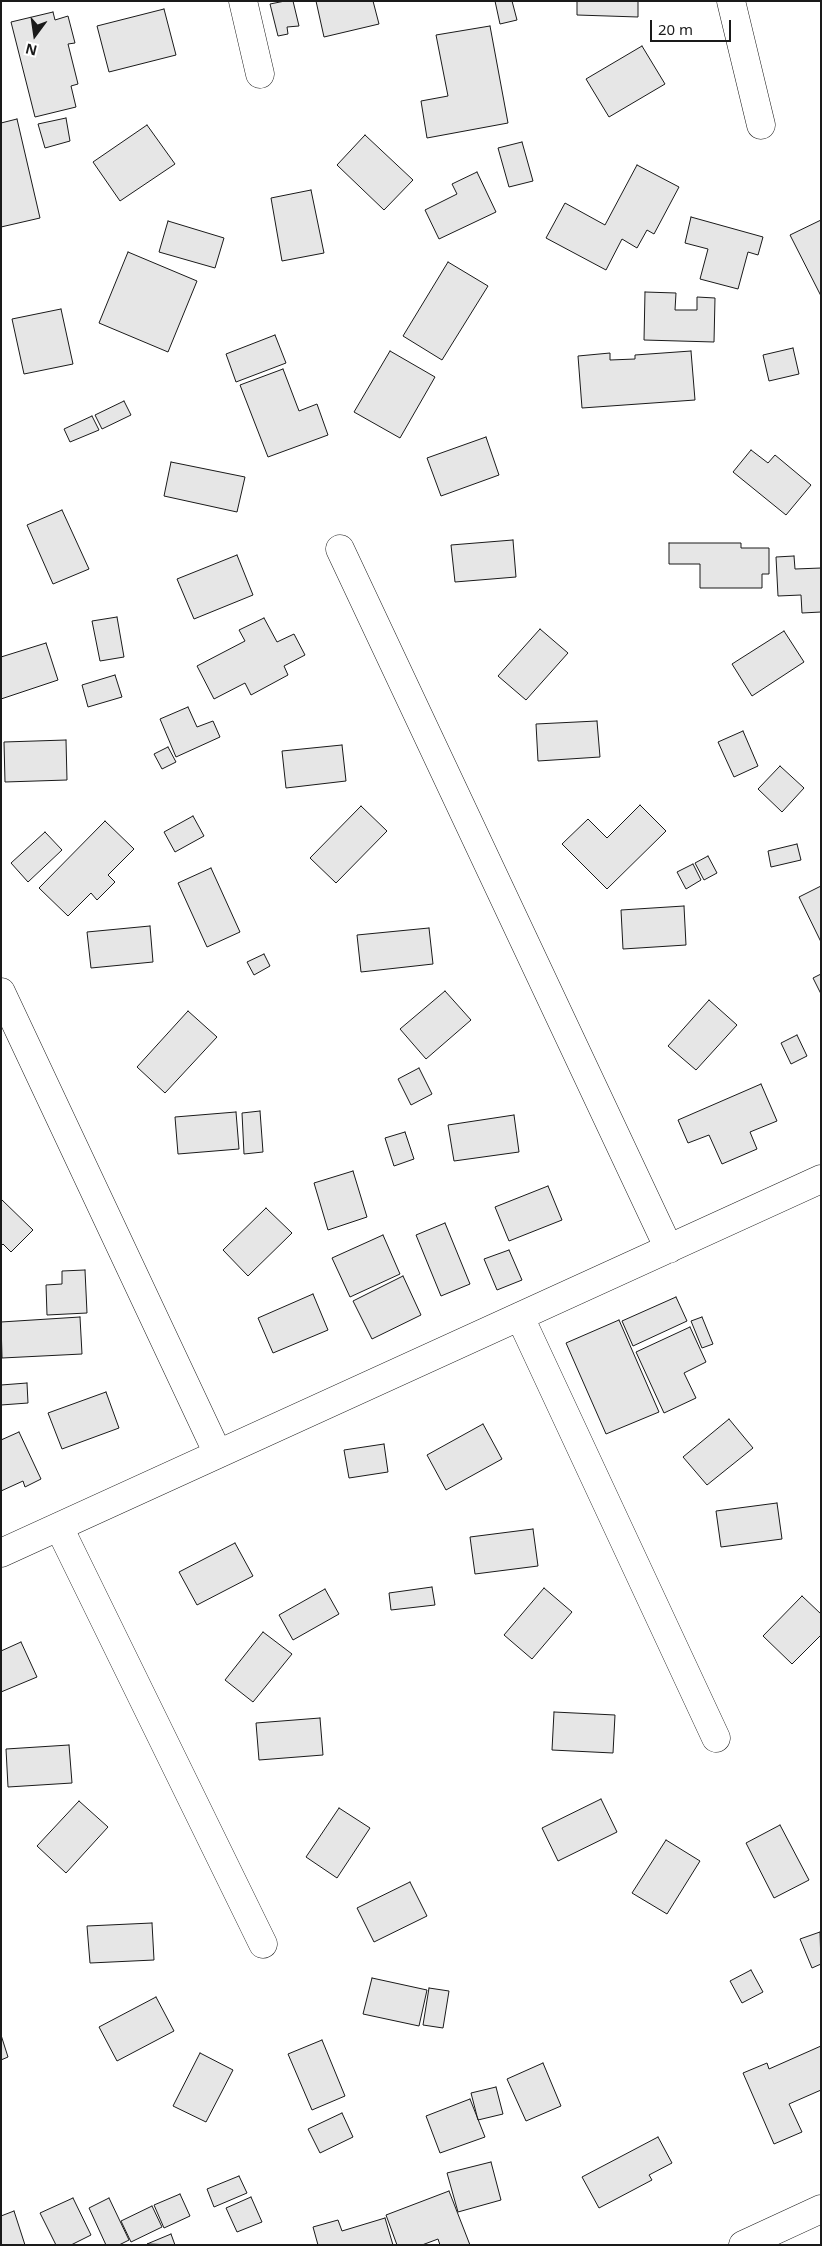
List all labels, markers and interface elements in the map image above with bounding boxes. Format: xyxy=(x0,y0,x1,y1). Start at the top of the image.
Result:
north arrow xyxy=(10,10,60,60)
scale bar xyxy=(652,10,733,42)
text: 20 m xyxy=(658,19,693,39)
text: N xyxy=(23,39,39,61)

